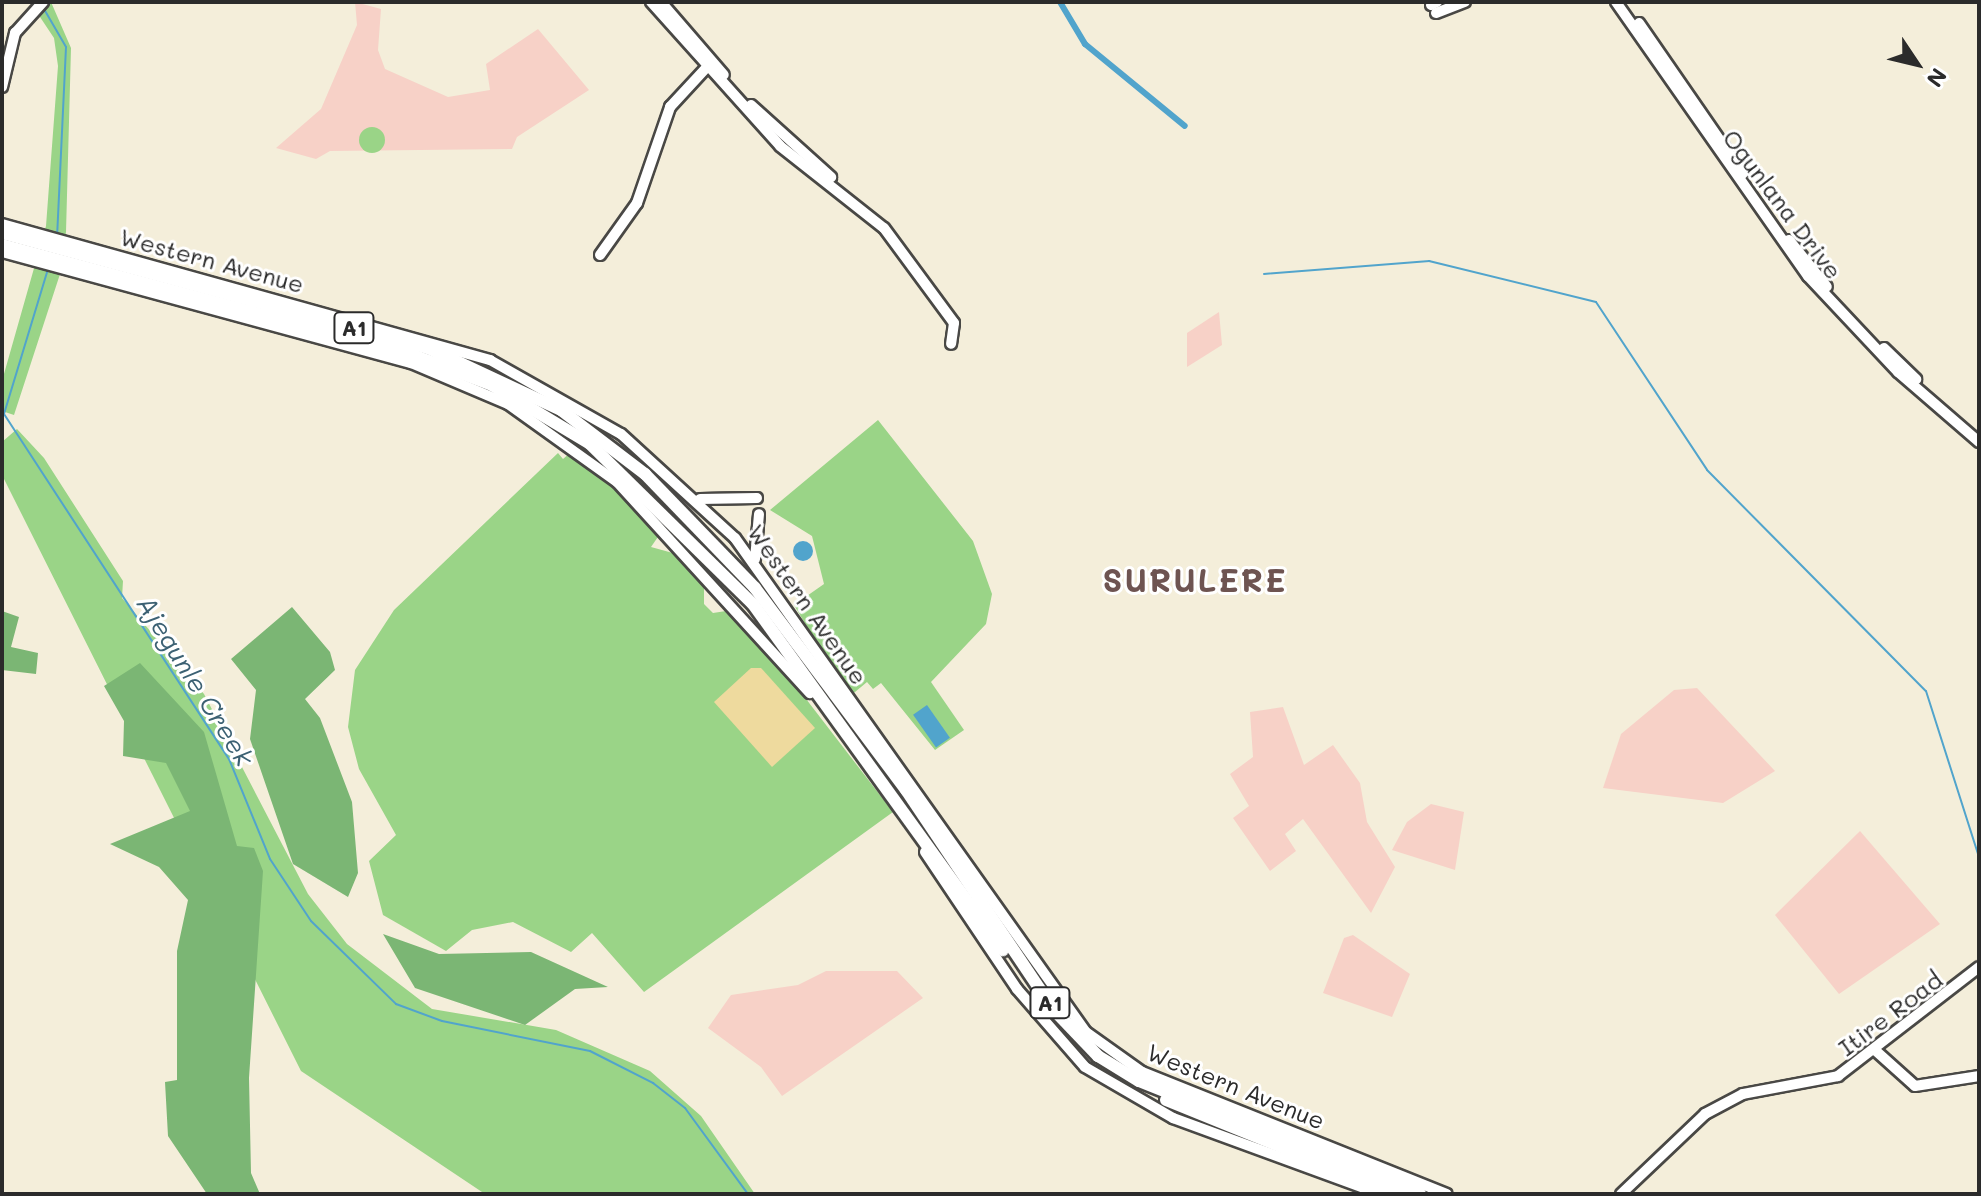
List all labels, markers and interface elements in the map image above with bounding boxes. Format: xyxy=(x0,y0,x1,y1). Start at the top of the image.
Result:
north arrow xyxy=(1877,24,1957,104)
text: N xyxy=(1920,63,1954,93)
street label: Ogunlana Drive xyxy=(1717,124,1849,284)
street label: Western Avenue xyxy=(117,222,307,298)
road number: A1 xyxy=(332,310,376,346)
street label: Western Avenue xyxy=(742,518,874,690)
district label: SURULERE xyxy=(1103,560,1287,598)
water label: Ajegunle Creek xyxy=(130,590,260,772)
street label: Itire Road xyxy=(1832,965,1948,1061)
road number: A1 xyxy=(1028,985,1072,1021)
street label: Western Avenue xyxy=(1143,1037,1329,1135)

